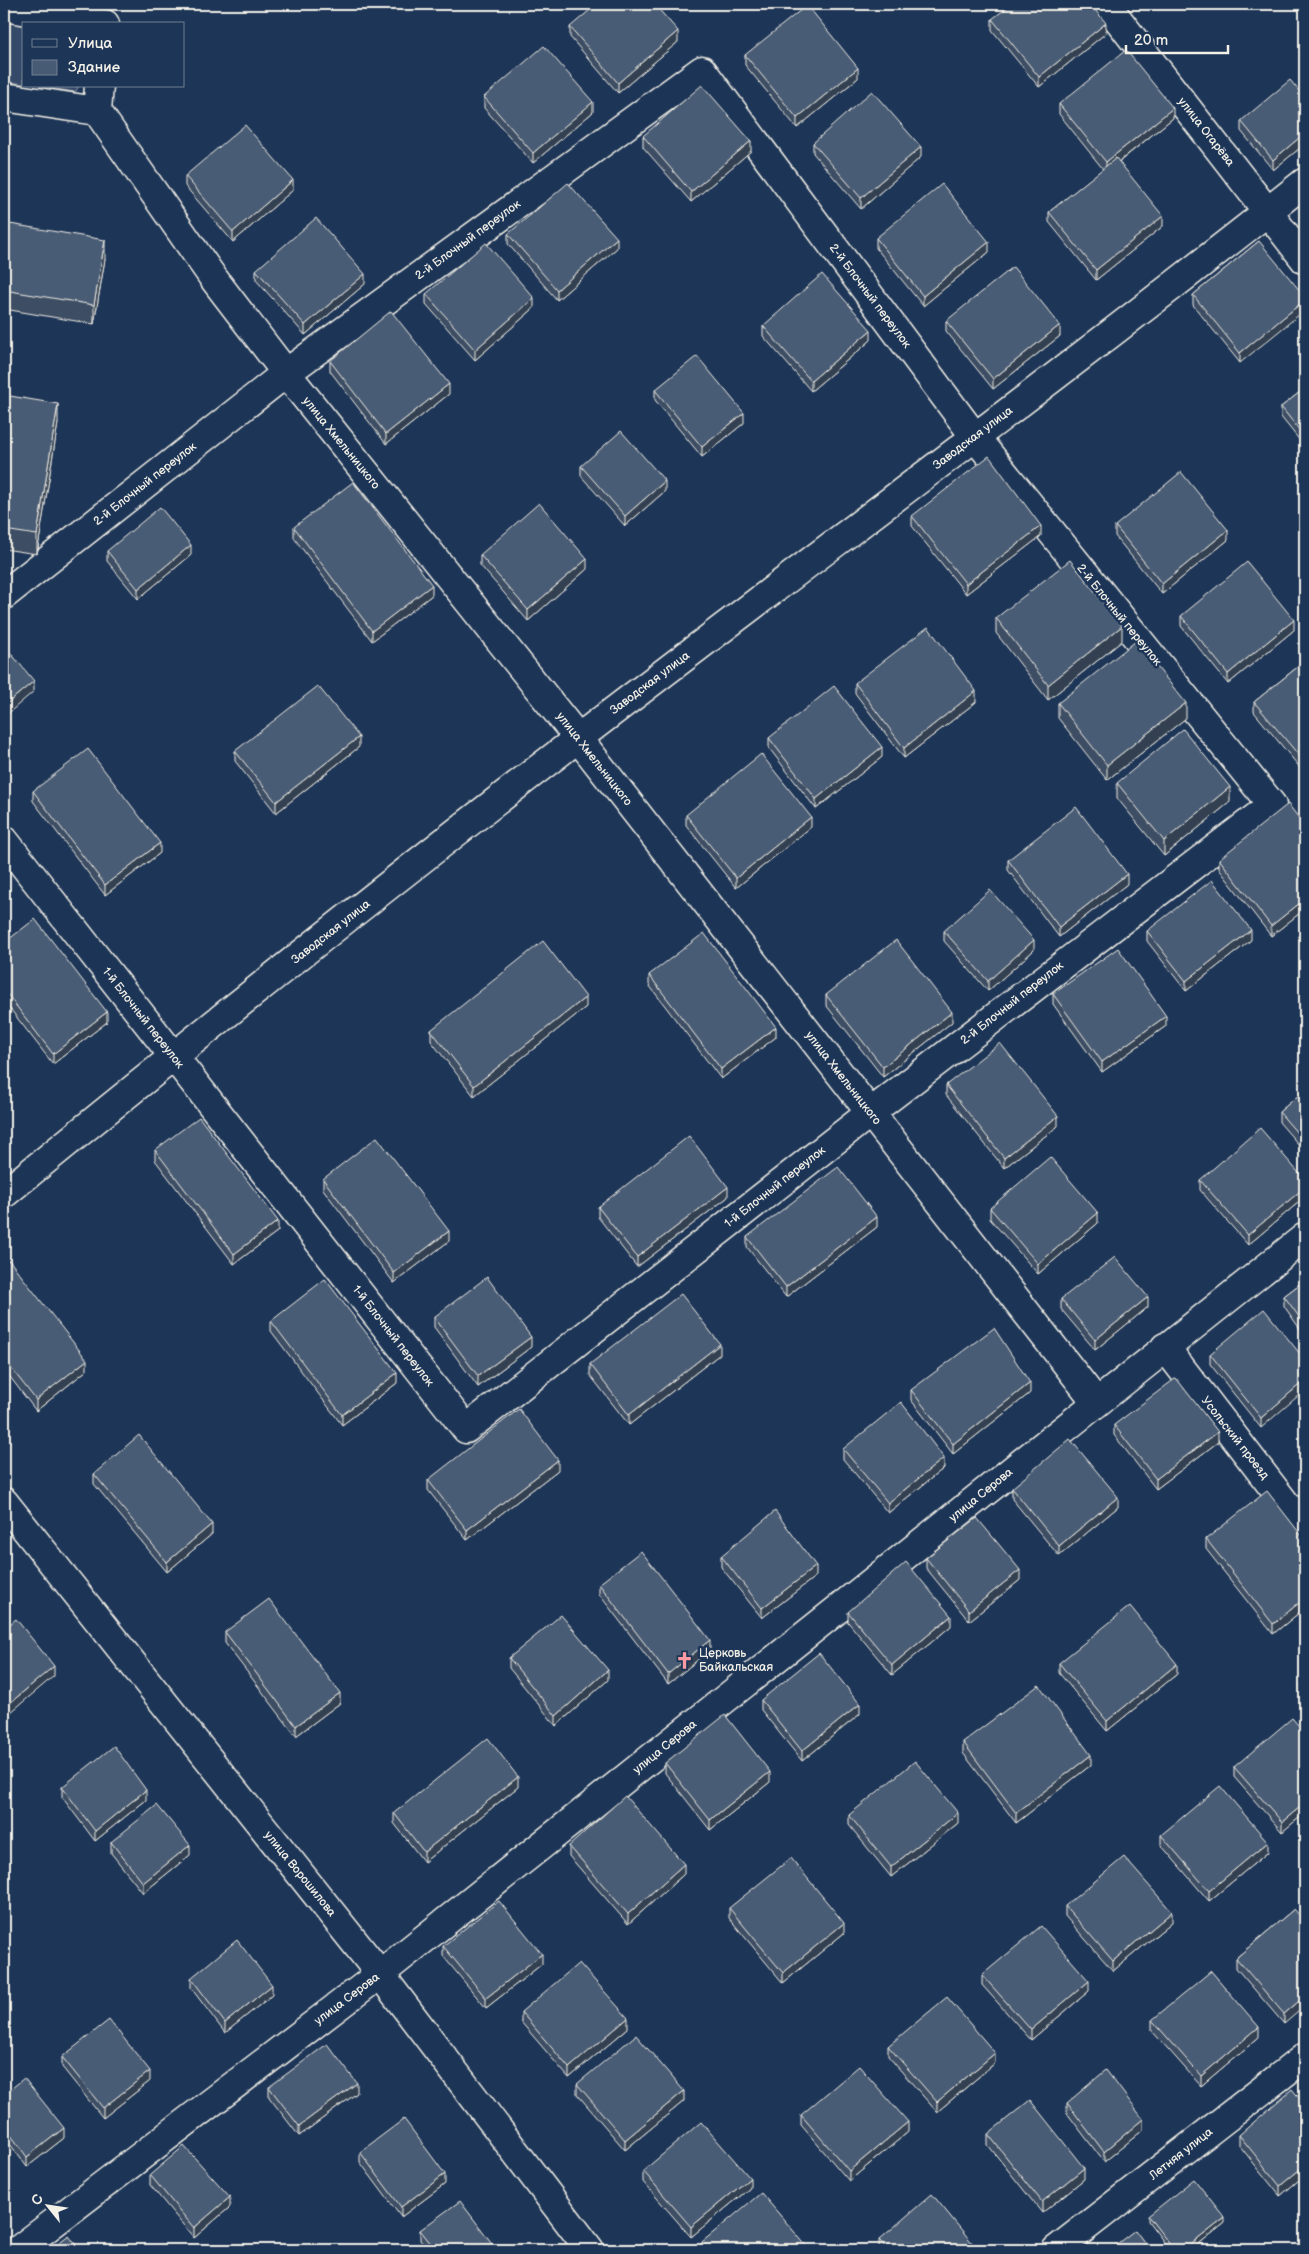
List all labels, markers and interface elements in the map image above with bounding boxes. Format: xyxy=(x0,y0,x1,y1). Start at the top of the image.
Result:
legend xyxy=(22,22,185,88)
scale bar xyxy=(1126,22,1229,54)
text: 20 m xyxy=(1134,31,1168,50)
text: Улица xyxy=(68,34,113,53)
text: Здание xyxy=(68,58,120,77)
street label: улица Огарёва xyxy=(1174,95,1238,169)
street label: 2-й Блочный переулок xyxy=(412,196,524,283)
street label: 2-й Блочный переулок xyxy=(826,241,914,352)
street label: улица Хмельницкого xyxy=(299,394,383,492)
street label: Заводская улица xyxy=(930,403,1016,473)
street label: 2-й Блочный переулок xyxy=(90,439,200,529)
street label: 2-й Блочный переулок xyxy=(1073,561,1165,669)
street label: Заводская улица xyxy=(607,648,693,718)
street label: улица Хмельницкого xyxy=(553,709,635,809)
street label: Заводская улица xyxy=(289,897,373,967)
street label: 2-й Блочный переулок xyxy=(957,958,1067,1048)
street label: 1-й Блочный переулок xyxy=(99,964,188,1072)
street label: улица Хмельницкого xyxy=(802,1028,884,1128)
street label: 1-й Блочный переулок xyxy=(721,1142,829,1231)
street label: 1-й Блочный переулок xyxy=(349,1282,438,1390)
street label: Усольский проезд xyxy=(1198,1393,1273,1483)
street label: улица Серова xyxy=(946,1465,1016,1525)
place label: Церковь Байкальская xyxy=(699,1646,773,1675)
church icon: Церковь Байкальская xyxy=(675,1650,695,1670)
street label: улица Серова xyxy=(630,1717,700,1777)
street label: улица Ворошилова xyxy=(261,1828,339,1920)
street label: улица Серова xyxy=(311,1970,383,2028)
street label: Летняя улица xyxy=(1145,2125,1216,2184)
north arrow xyxy=(22,2182,72,2232)
text: С xyxy=(27,2191,47,2208)

